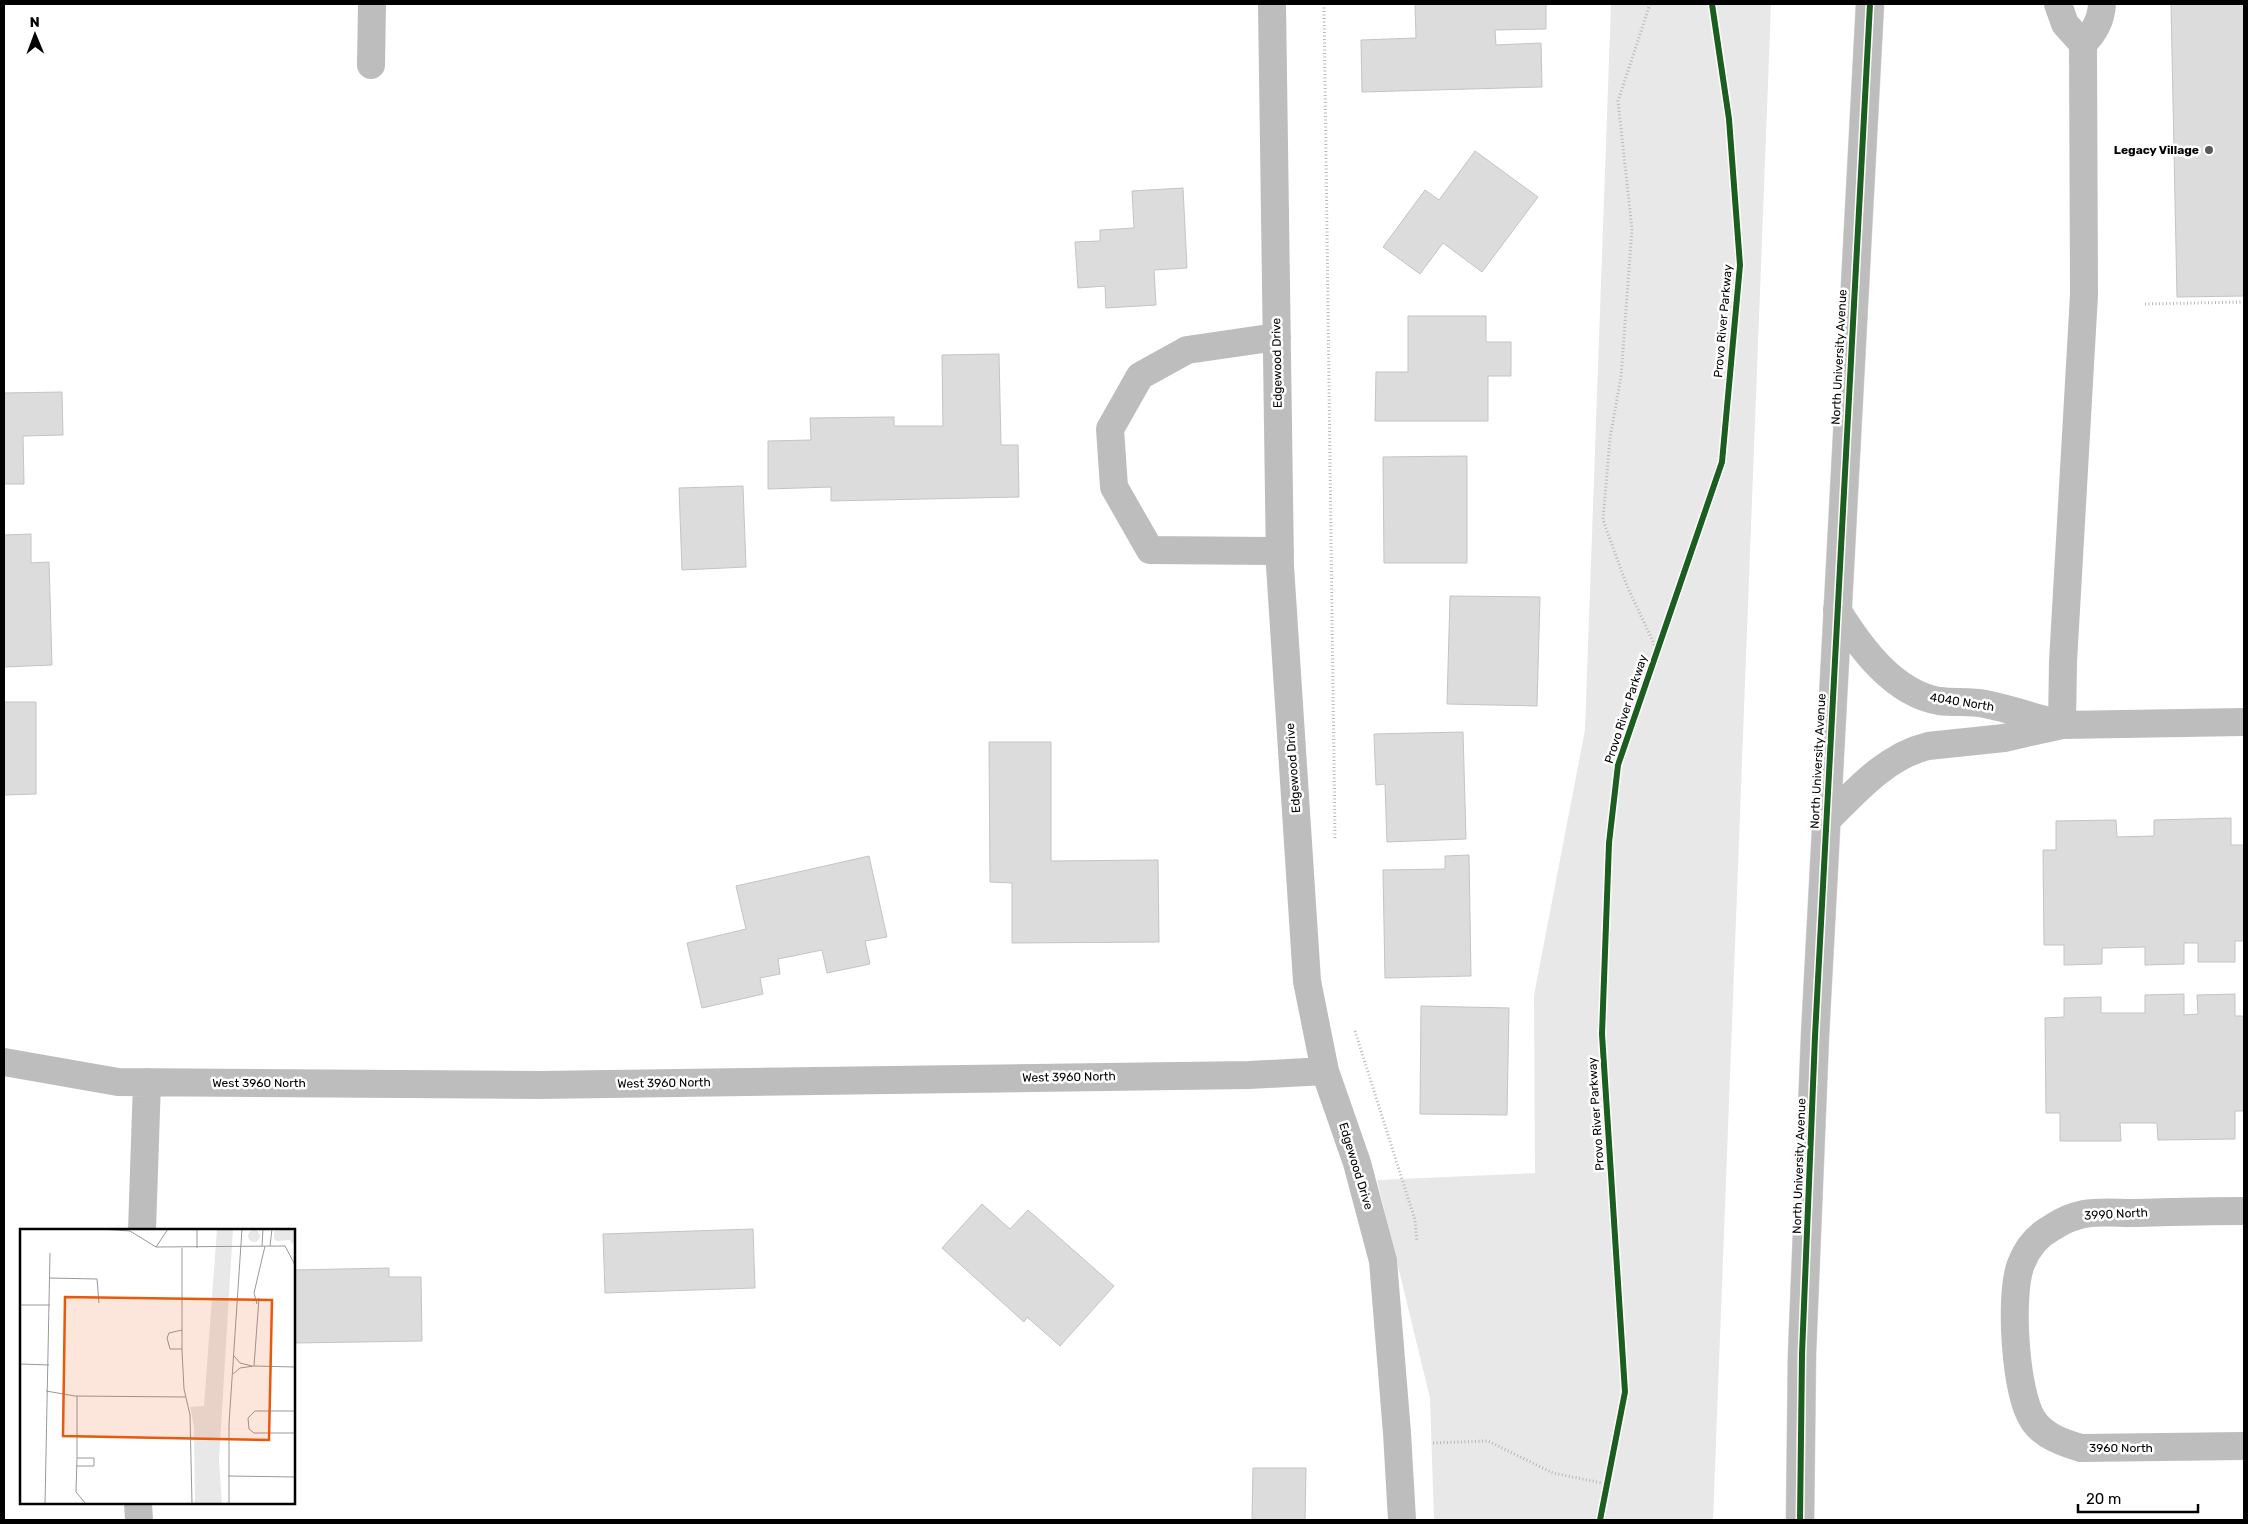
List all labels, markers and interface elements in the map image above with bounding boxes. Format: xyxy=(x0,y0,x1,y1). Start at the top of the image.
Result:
north arrow xyxy=(10,10,60,60)
text: N xyxy=(30,14,40,31)
place label: Legacy Village xyxy=(2114,143,2199,157)
marker: Legacy Village xyxy=(2203,144,2215,156)
street label: Provo River Parkway xyxy=(1711,263,1735,378)
street label: North University Avenue xyxy=(1828,289,1850,425)
street label: Edgewood Drive xyxy=(1269,317,1285,408)
street label: Provo River Parkway xyxy=(1602,652,1650,765)
street label: 4040 North xyxy=(1929,690,1995,714)
street label: North University Avenue xyxy=(1807,693,1829,829)
street label: Edgewood Drive xyxy=(1283,722,1303,814)
street label: Provo River Parkway xyxy=(1585,1056,1607,1171)
street label: West 3960 North xyxy=(1022,1069,1116,1085)
street label: West 3960 North xyxy=(617,1075,711,1091)
street label: West 3960 North xyxy=(212,1076,306,1090)
street label: North University Avenue xyxy=(1790,1098,1808,1234)
street label: Edgewood Drive xyxy=(1336,1121,1376,1211)
street label: 3990 North xyxy=(2084,1205,2148,1223)
inset map xyxy=(20,1229,295,1504)
street label: 3960 North xyxy=(2089,1441,2153,1455)
scale bar xyxy=(2078,1482,2198,1514)
text: 20 m xyxy=(2086,1490,2121,1508)

